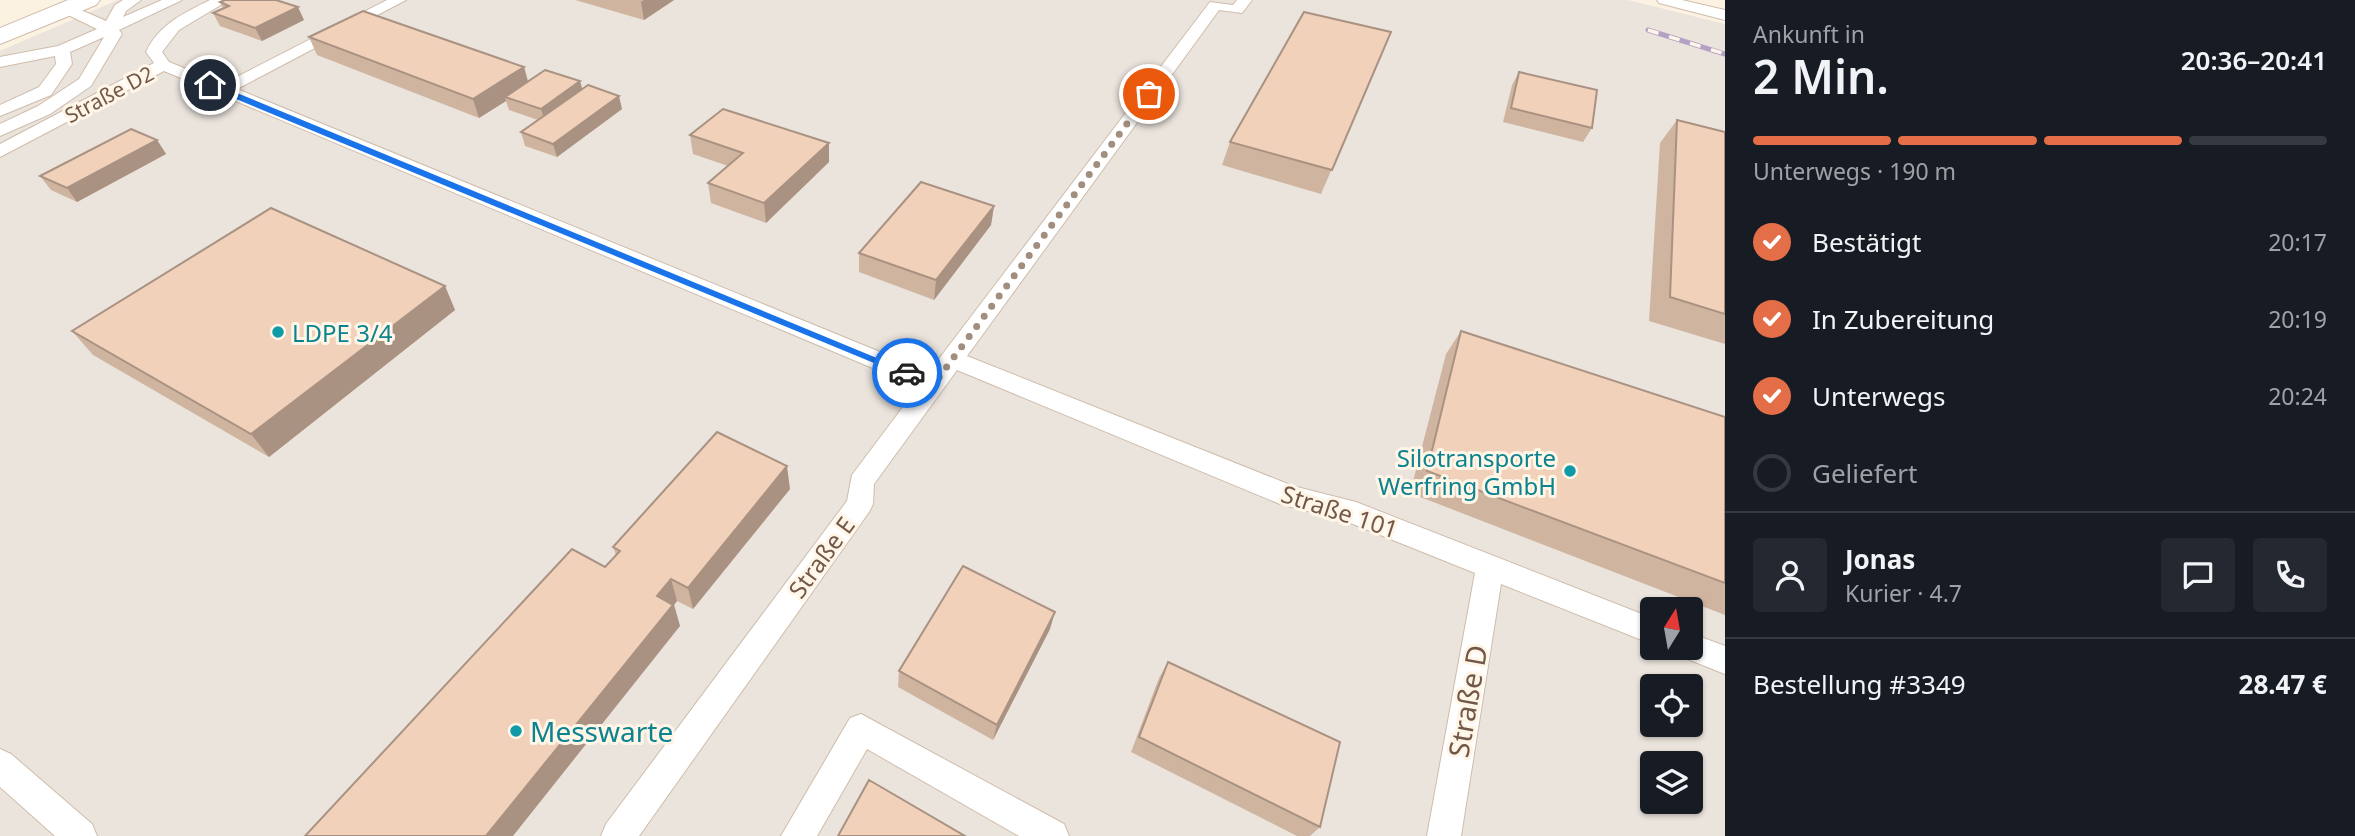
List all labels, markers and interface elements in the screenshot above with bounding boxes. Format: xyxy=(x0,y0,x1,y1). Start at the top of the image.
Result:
text: Ankunft in xyxy=(1753,18,1865,50)
text: 20:36–20:41 xyxy=(2181,42,2327,78)
text: 2 Min. xyxy=(1753,45,1889,107)
pin xyxy=(180,55,240,115)
street label: Straße D2 xyxy=(60,59,158,129)
pin xyxy=(1119,64,1179,124)
icon: home xyxy=(191,66,229,104)
icon: bag xyxy=(1130,75,1168,113)
text: Unterwegs · 190 m xyxy=(1753,155,1956,187)
icon: check xyxy=(1753,223,1791,261)
text: Bestätigt xyxy=(1812,224,1921,260)
text: 20:17 xyxy=(2268,226,2327,258)
icon: check xyxy=(1753,300,1791,338)
text: In Zubereitung xyxy=(1812,301,1994,337)
text: 20:19 xyxy=(2268,303,2327,335)
place label: LDPE 3/4 xyxy=(292,316,393,349)
marker: LDPE 3/4 xyxy=(270,324,286,340)
courier xyxy=(872,338,942,408)
icon: car xyxy=(888,354,926,392)
icon: check xyxy=(1753,377,1791,415)
text: Unterwegs xyxy=(1812,378,1945,414)
text: 20:24 xyxy=(2268,380,2327,412)
place label: Silotransporte Werfring GmbH xyxy=(1378,441,1556,502)
text: Geliefert xyxy=(1812,455,1917,491)
marker: Silotransporte Werfring GmbH xyxy=(1562,463,1578,479)
street label: Straße 101 xyxy=(1277,477,1403,545)
street label: Straße E xyxy=(780,510,862,604)
button: person xyxy=(1753,538,1827,612)
button: chat xyxy=(2161,538,2235,612)
button: phone xyxy=(2253,538,2327,612)
text: Jonas xyxy=(1845,541,1915,577)
text: Kurier · 4.7 xyxy=(1845,577,1962,609)
north arrow xyxy=(1640,597,1703,660)
map controls xyxy=(1640,597,1703,814)
street label: Straße D xyxy=(1438,642,1496,760)
text: Bestellung #3349 xyxy=(1753,666,1966,702)
text: 28.47 € xyxy=(2239,666,2327,702)
button: locate xyxy=(1640,674,1703,737)
place label: Messwarte xyxy=(530,712,673,750)
marker: Messwarte xyxy=(508,723,524,739)
button: layers xyxy=(1640,751,1703,814)

